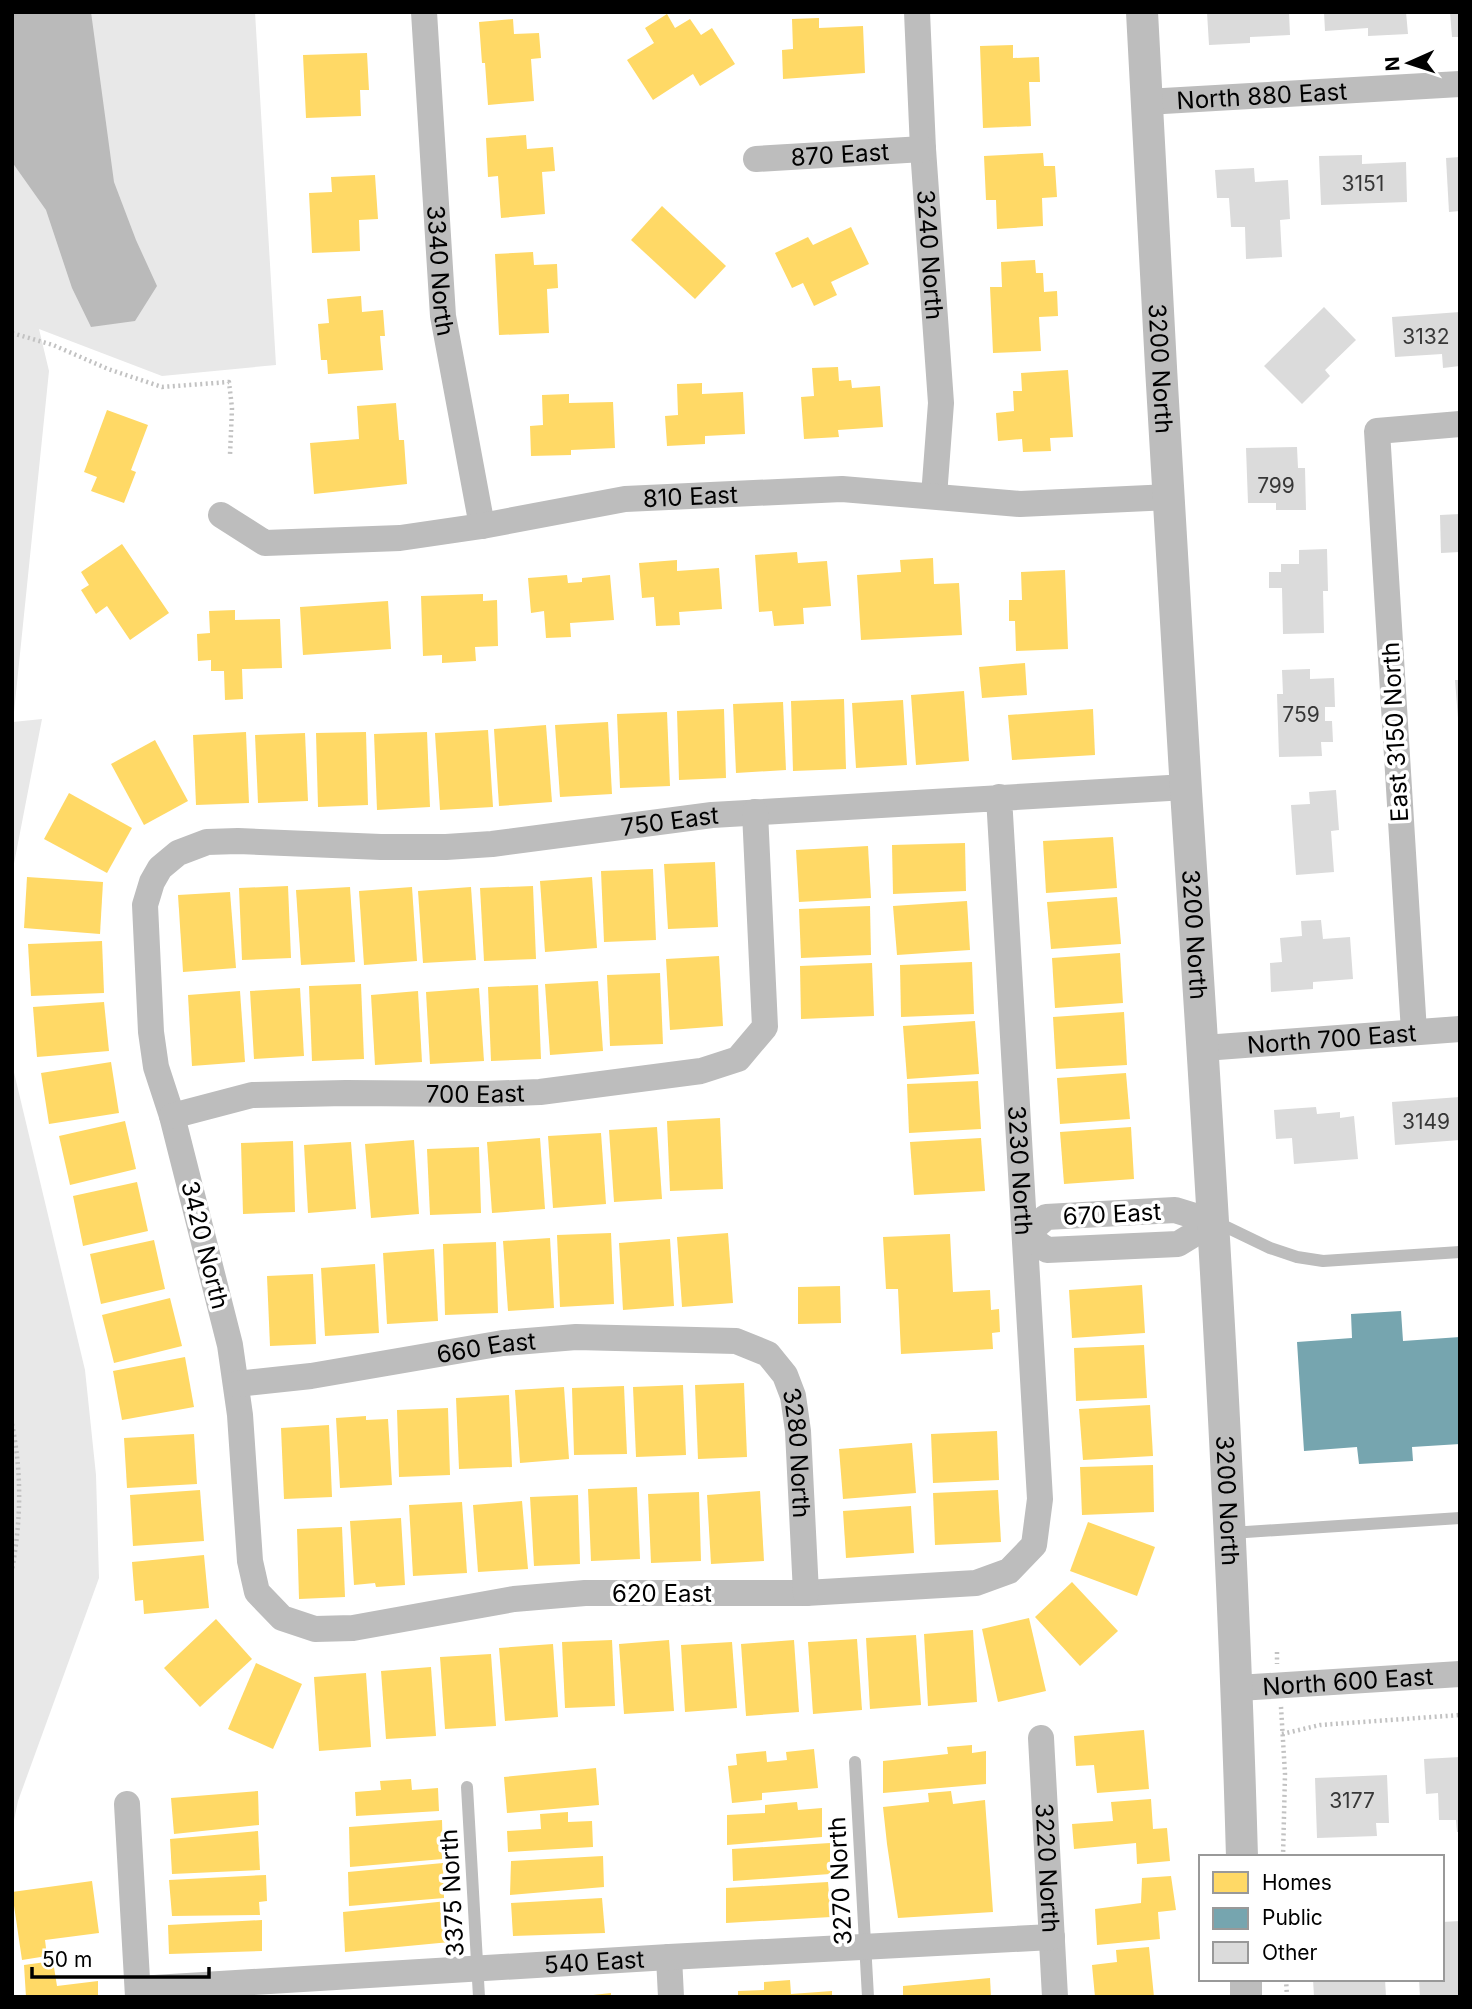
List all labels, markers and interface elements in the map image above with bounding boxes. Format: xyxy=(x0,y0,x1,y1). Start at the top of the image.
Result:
north arrow xyxy=(1374,28,1444,98)
text: N xyxy=(1381,56,1404,72)
street label: North 880 East xyxy=(1176,76,1348,115)
street label: 870 East xyxy=(790,137,890,171)
house number: 3151 xyxy=(1342,171,1384,196)
street label: 3240 North xyxy=(911,189,950,321)
street label: 3340 North xyxy=(422,204,461,338)
street label: 3200 North xyxy=(1143,303,1179,434)
house number: 3132 xyxy=(1402,324,1450,349)
house number: 799 xyxy=(1257,473,1295,498)
street label: 810 East xyxy=(642,479,739,513)
street label: East 3150 North xyxy=(1376,641,1414,823)
house number: 759 xyxy=(1282,702,1320,727)
street label: 750 East xyxy=(619,800,719,841)
street label: 3200 North xyxy=(1177,868,1214,1000)
street label: North 700 East xyxy=(1246,1018,1417,1059)
street label: 700 East xyxy=(426,1078,525,1109)
street label: 3230 North xyxy=(1003,1105,1039,1236)
house number: 3149 xyxy=(1402,1109,1450,1134)
street label: 3420 North xyxy=(175,1178,235,1312)
street label: 670 East xyxy=(1062,1197,1162,1231)
street label: 660 East xyxy=(434,1326,537,1369)
street label: 3280 North xyxy=(777,1384,817,1519)
street label: 3200 North xyxy=(1210,1435,1246,1566)
street label: 620 East xyxy=(612,1579,712,1608)
street label: North 600 East xyxy=(1261,1661,1434,1701)
house number: 3177 xyxy=(1329,1788,1375,1813)
street label: 3220 North xyxy=(1030,1802,1066,1933)
street label: 3270 North xyxy=(822,1816,858,1946)
street label: 3375 North xyxy=(434,1828,470,1958)
legend xyxy=(1199,1855,1444,1981)
text: Homes xyxy=(1262,1870,1332,1895)
text: Public xyxy=(1262,1905,1323,1930)
scale bar xyxy=(32,1936,208,1980)
text: Other xyxy=(1262,1940,1318,1965)
street label: 540 East xyxy=(543,1944,645,1979)
text: 50 m xyxy=(42,1947,92,1972)

